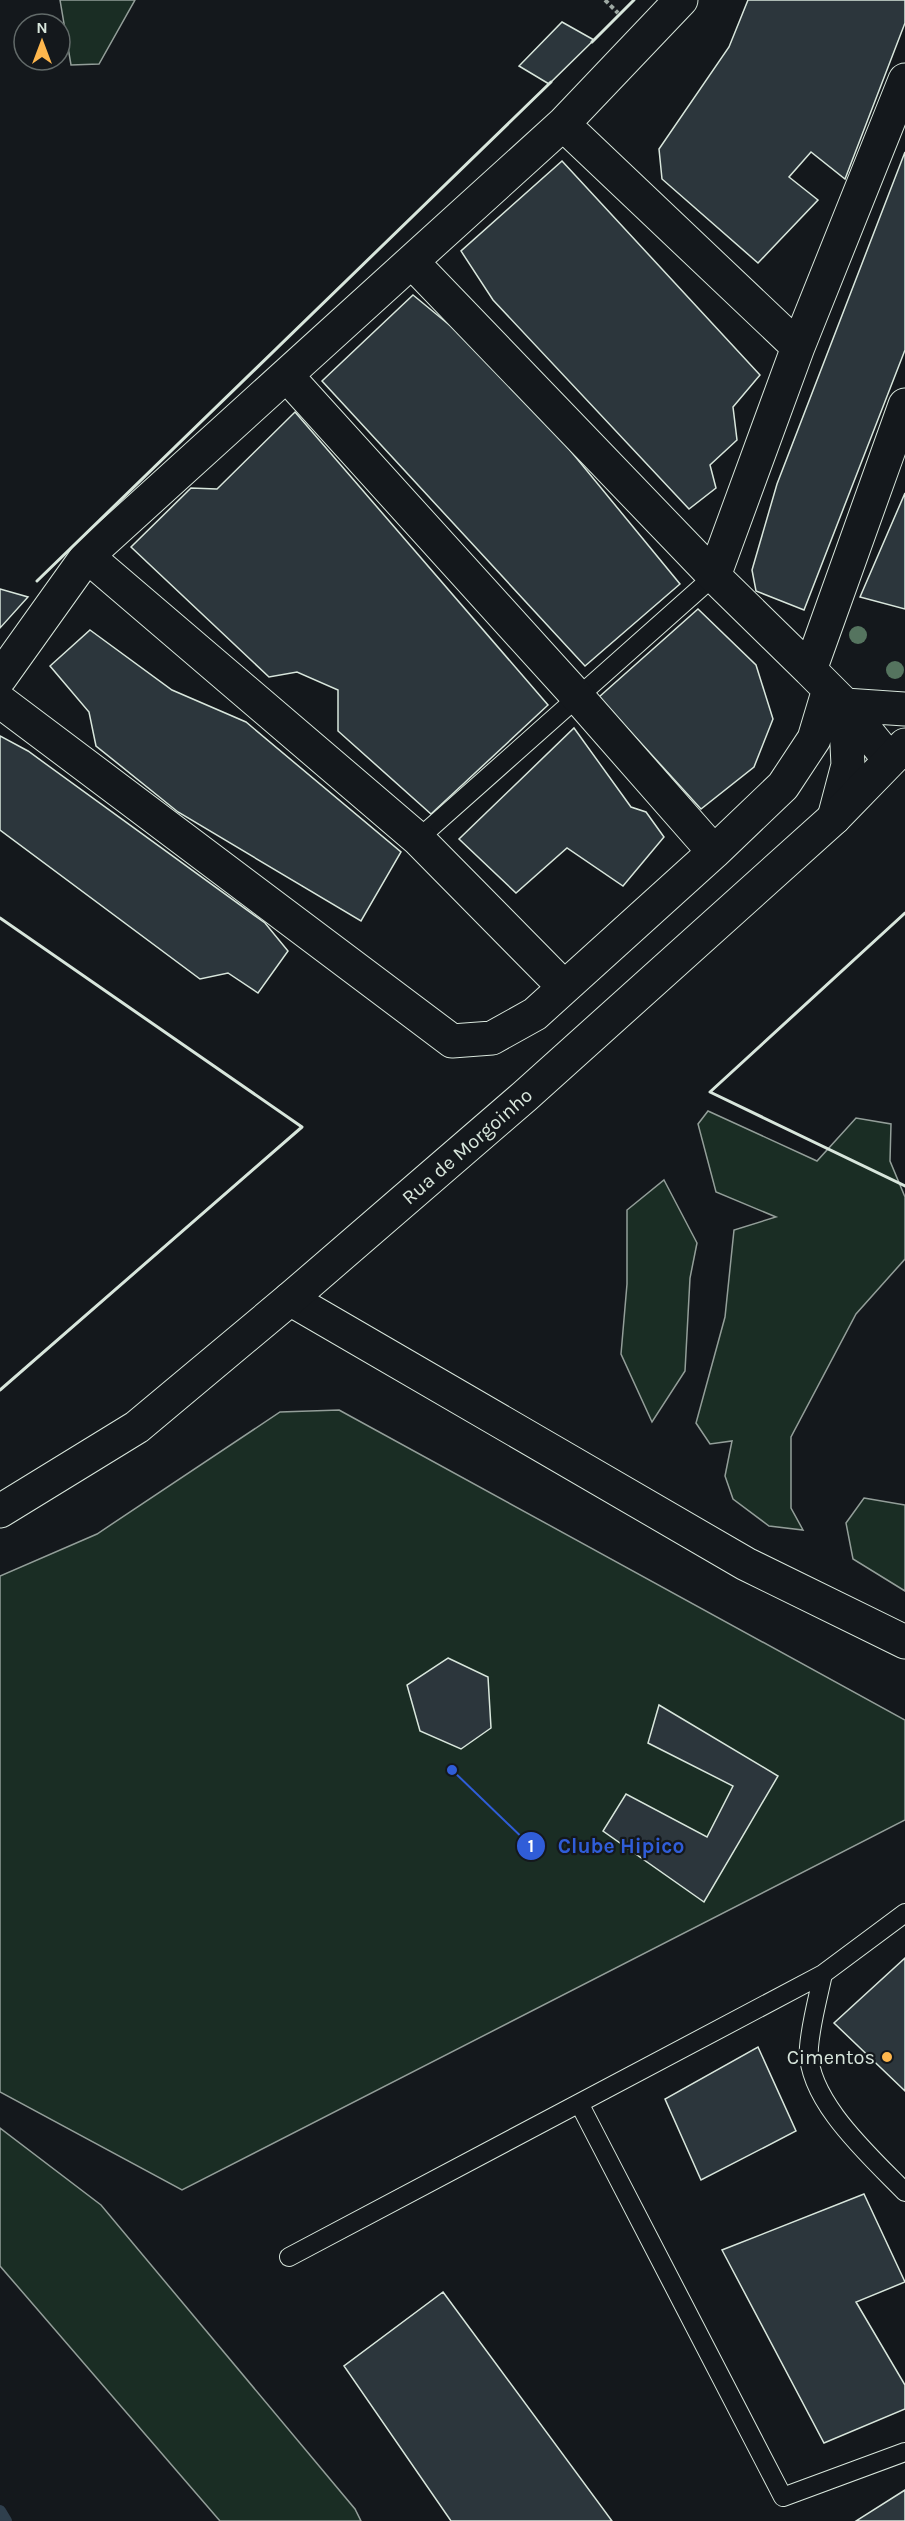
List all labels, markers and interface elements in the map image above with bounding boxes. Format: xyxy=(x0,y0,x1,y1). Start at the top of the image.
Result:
north arrow xyxy=(12,12,72,72)
text: N xyxy=(36,18,48,37)
street label: Rua de Morgoinho xyxy=(398,1084,537,1209)
callout: Clube Hipico xyxy=(516,1826,696,1865)
text: Clube Hipico xyxy=(558,1834,684,1858)
text: 1 xyxy=(528,1835,534,1857)
place label: Cimentos xyxy=(787,2046,875,2069)
marker: Cimentos xyxy=(880,2050,894,2064)

